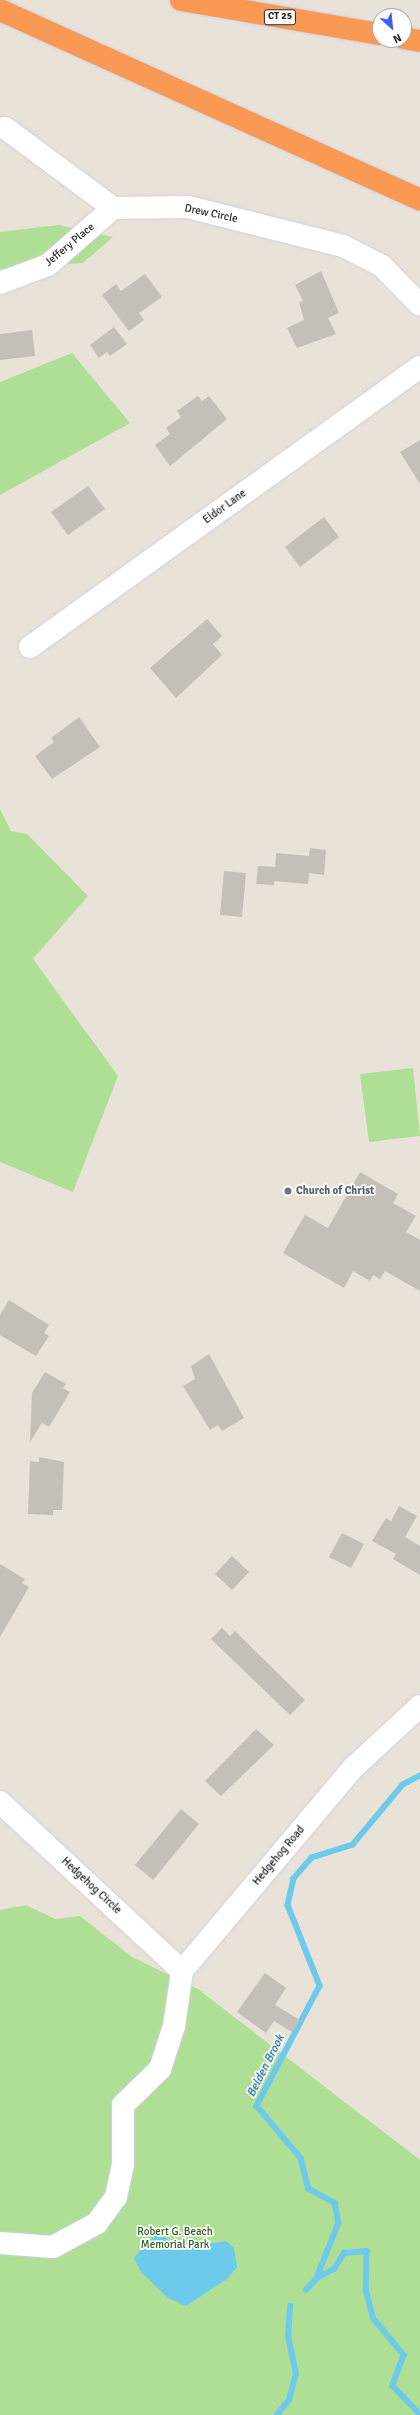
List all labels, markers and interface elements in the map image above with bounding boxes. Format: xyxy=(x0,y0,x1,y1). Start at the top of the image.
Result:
north arrow xyxy=(372,8,412,48)
road number: CT 25 xyxy=(263,9,297,25)
text: N xyxy=(391,31,404,46)
street label: Drew Circle xyxy=(183,202,239,226)
street label: Jeffery Place xyxy=(43,221,97,269)
street label: Eldor Lane xyxy=(201,487,249,527)
place label: Church of Christ xyxy=(296,1184,374,1198)
marker: Church of Christ xyxy=(283,1186,293,1196)
street label: Hedgehog Road xyxy=(250,1824,308,1888)
street label: Hedgehog Circle xyxy=(58,1855,124,1917)
water label: Belden Brook xyxy=(244,2032,288,2100)
park label: Robert G. Beach Memorial Park xyxy=(137,2226,213,2252)

